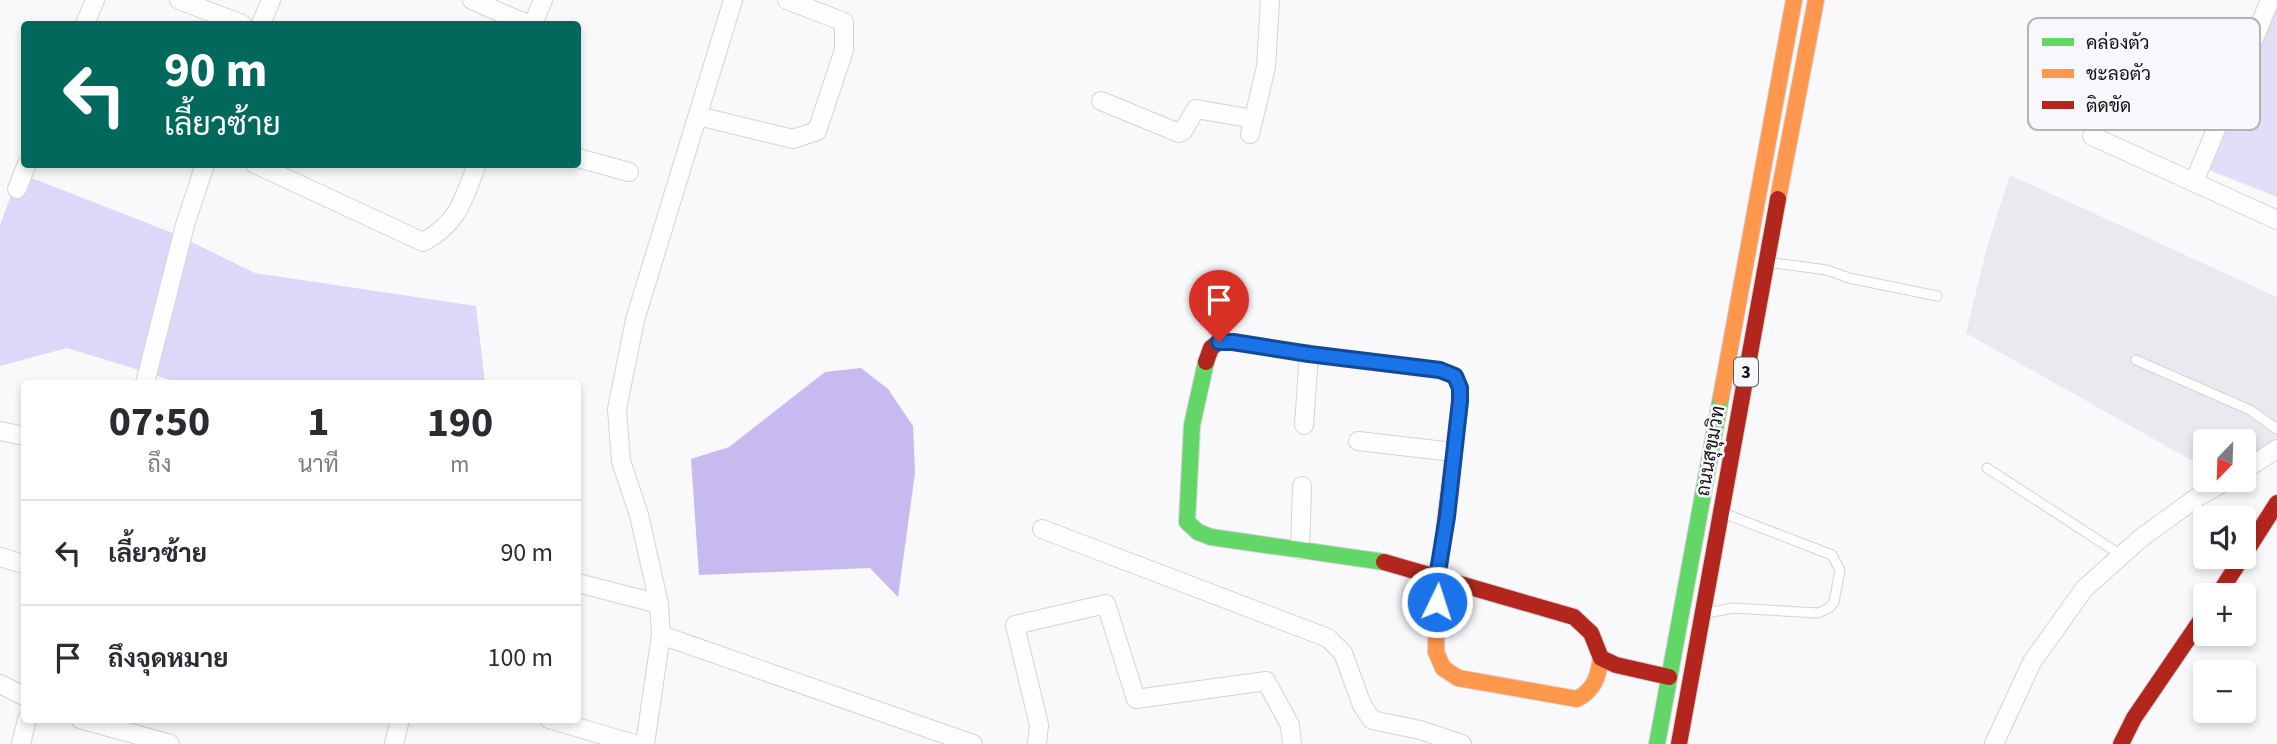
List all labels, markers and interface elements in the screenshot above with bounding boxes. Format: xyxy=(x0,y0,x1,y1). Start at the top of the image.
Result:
legend xyxy=(2028,18,2260,130)
text: คล่องตัว xyxy=(2086,30,2150,57)
text: 90 m xyxy=(164,36,268,106)
icon: left xyxy=(49,49,140,140)
text: ชะลอตัว xyxy=(2086,61,2151,88)
text: ติดขัด xyxy=(2086,93,2131,120)
text: เลี้ยวซ้าย xyxy=(164,102,281,148)
pin xyxy=(1189,270,1249,342)
icon: arrive xyxy=(1200,281,1238,319)
road number: 3 xyxy=(1734,358,1758,386)
text: 07:50 xyxy=(109,392,210,452)
text: 1 xyxy=(307,392,329,452)
text: 190 xyxy=(427,393,493,453)
street label: ถนนสุขุมวิท xyxy=(1690,404,1732,498)
north arrow xyxy=(2193,429,2256,492)
map controls xyxy=(2193,429,2256,723)
text: ถึง xyxy=(148,448,171,481)
text: นาที xyxy=(298,448,339,481)
text: m xyxy=(450,448,469,481)
button: sound xyxy=(2193,506,2256,569)
icon: left xyxy=(49,534,87,572)
text: 90 m xyxy=(500,534,553,571)
text: เลี้ยวซ้าย xyxy=(108,535,207,572)
position arrow xyxy=(1400,565,1474,639)
button: + xyxy=(2193,583,2256,646)
icon: arrive xyxy=(49,639,87,677)
text: 100 m xyxy=(487,639,553,676)
text: ถึงจุดหมาย xyxy=(108,640,229,677)
button: − xyxy=(2193,660,2256,723)

